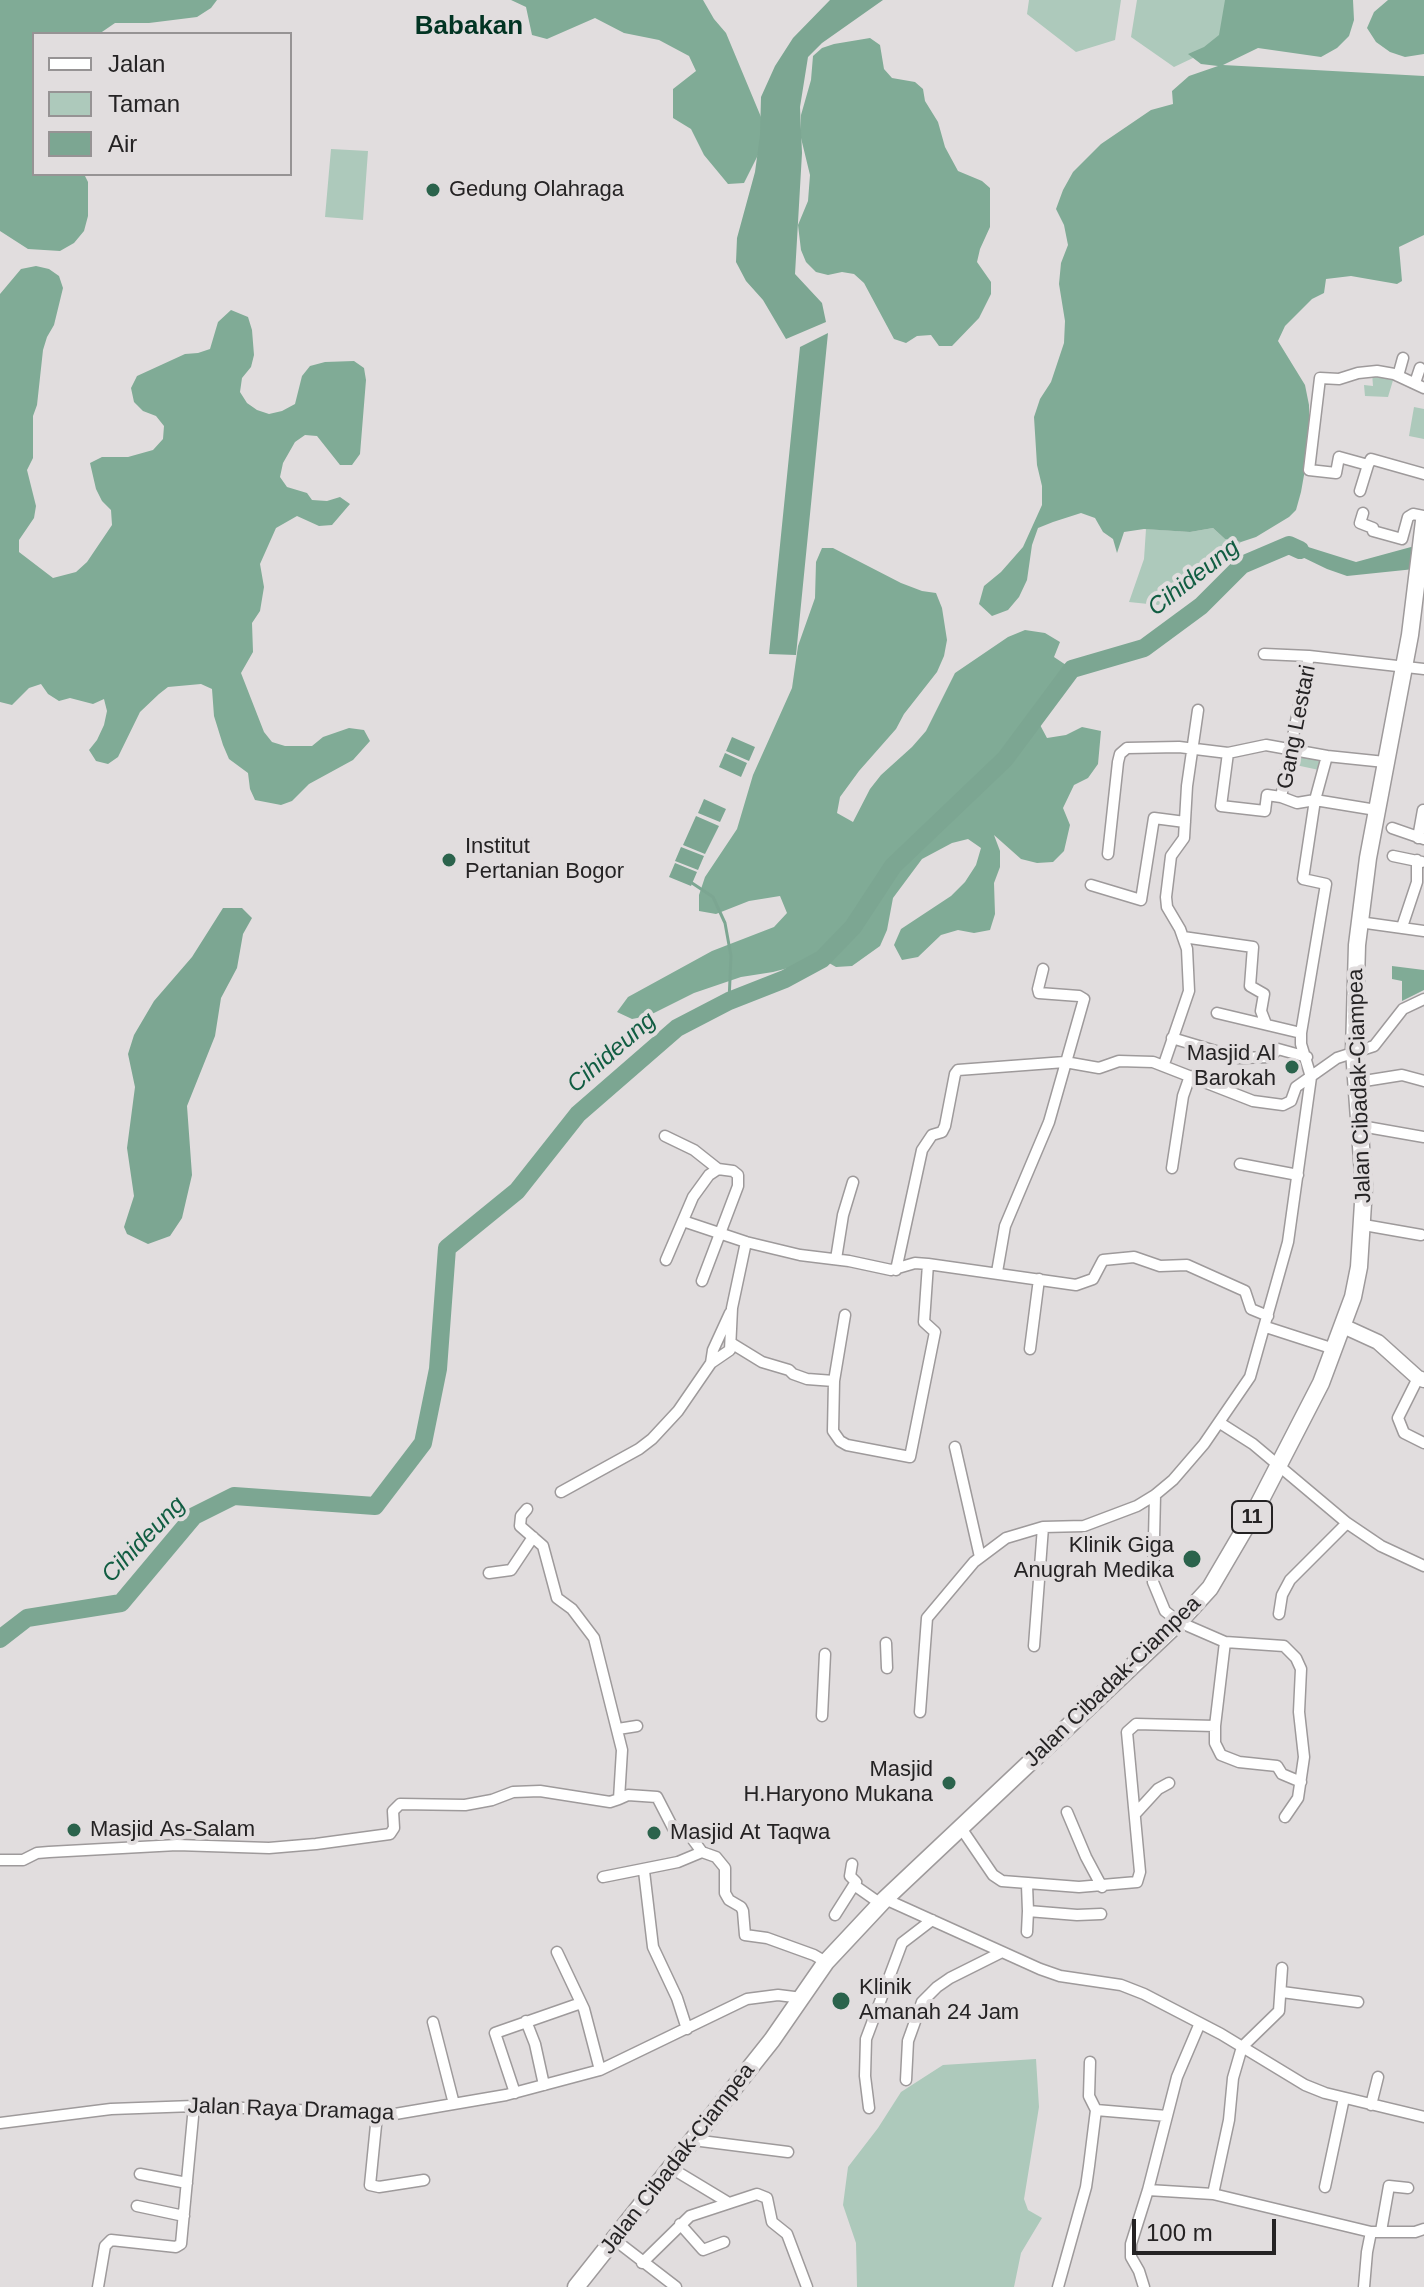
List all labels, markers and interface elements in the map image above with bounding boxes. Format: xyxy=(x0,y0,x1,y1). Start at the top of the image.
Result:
district label: Babakan xyxy=(415,11,523,43)
legend xyxy=(32,32,292,176)
text: Jalan xyxy=(108,50,165,77)
text: Taman xyxy=(108,90,180,117)
text: Air xyxy=(108,130,137,157)
place label: Gedung Olahraga xyxy=(449,177,624,203)
marker: Gedung Olahraga xyxy=(424,181,442,199)
water label: Cihideung xyxy=(1143,533,1245,623)
street label: Gang Lestari xyxy=(1272,663,1322,791)
place label: Institut Pertanian Bogor xyxy=(465,834,624,886)
marker: Institut Pertanian Bogor xyxy=(440,851,458,869)
street label: Jalan Cibadak-Ciampea xyxy=(1343,968,1377,1204)
water label: Cihideung xyxy=(562,1007,662,1099)
place label: Masjid Al Barokah xyxy=(1187,1041,1276,1092)
marker: Masjid Al Barokah xyxy=(1283,1058,1301,1076)
water label: Cihideung xyxy=(96,1491,192,1589)
road number: 11 xyxy=(1232,1501,1272,1533)
place label: Klinik Giga Anugrah Medika xyxy=(1014,1533,1174,1584)
marker: Klinik Giga Anugrah Medika xyxy=(1181,1548,1203,1570)
street label: Jalan Cibadak-Ciampea xyxy=(1019,1591,1207,1773)
place label: Masjid H.Haryono Mukana xyxy=(743,1757,933,1808)
marker: Masjid H.Haryono Mukana xyxy=(940,1774,958,1792)
place label: Masjid As-Salam xyxy=(90,1817,255,1843)
place label: Masjid At Taqwa xyxy=(670,1820,830,1846)
marker: Masjid As-Salam xyxy=(65,1821,83,1839)
marker: Masjid At Taqwa xyxy=(645,1824,663,1842)
place label: Klinik Amanah 24 Jam xyxy=(859,1975,1019,2026)
marker: Klinik Amanah 24 Jam xyxy=(830,1990,852,2012)
street label: Jalan Cibadak-Ciampea xyxy=(595,2058,761,2260)
street label: Jalan Raya Dramaga xyxy=(187,2093,395,2127)
scale bar xyxy=(1136,2203,1280,2253)
text: 100 m xyxy=(1146,2219,1213,2246)

